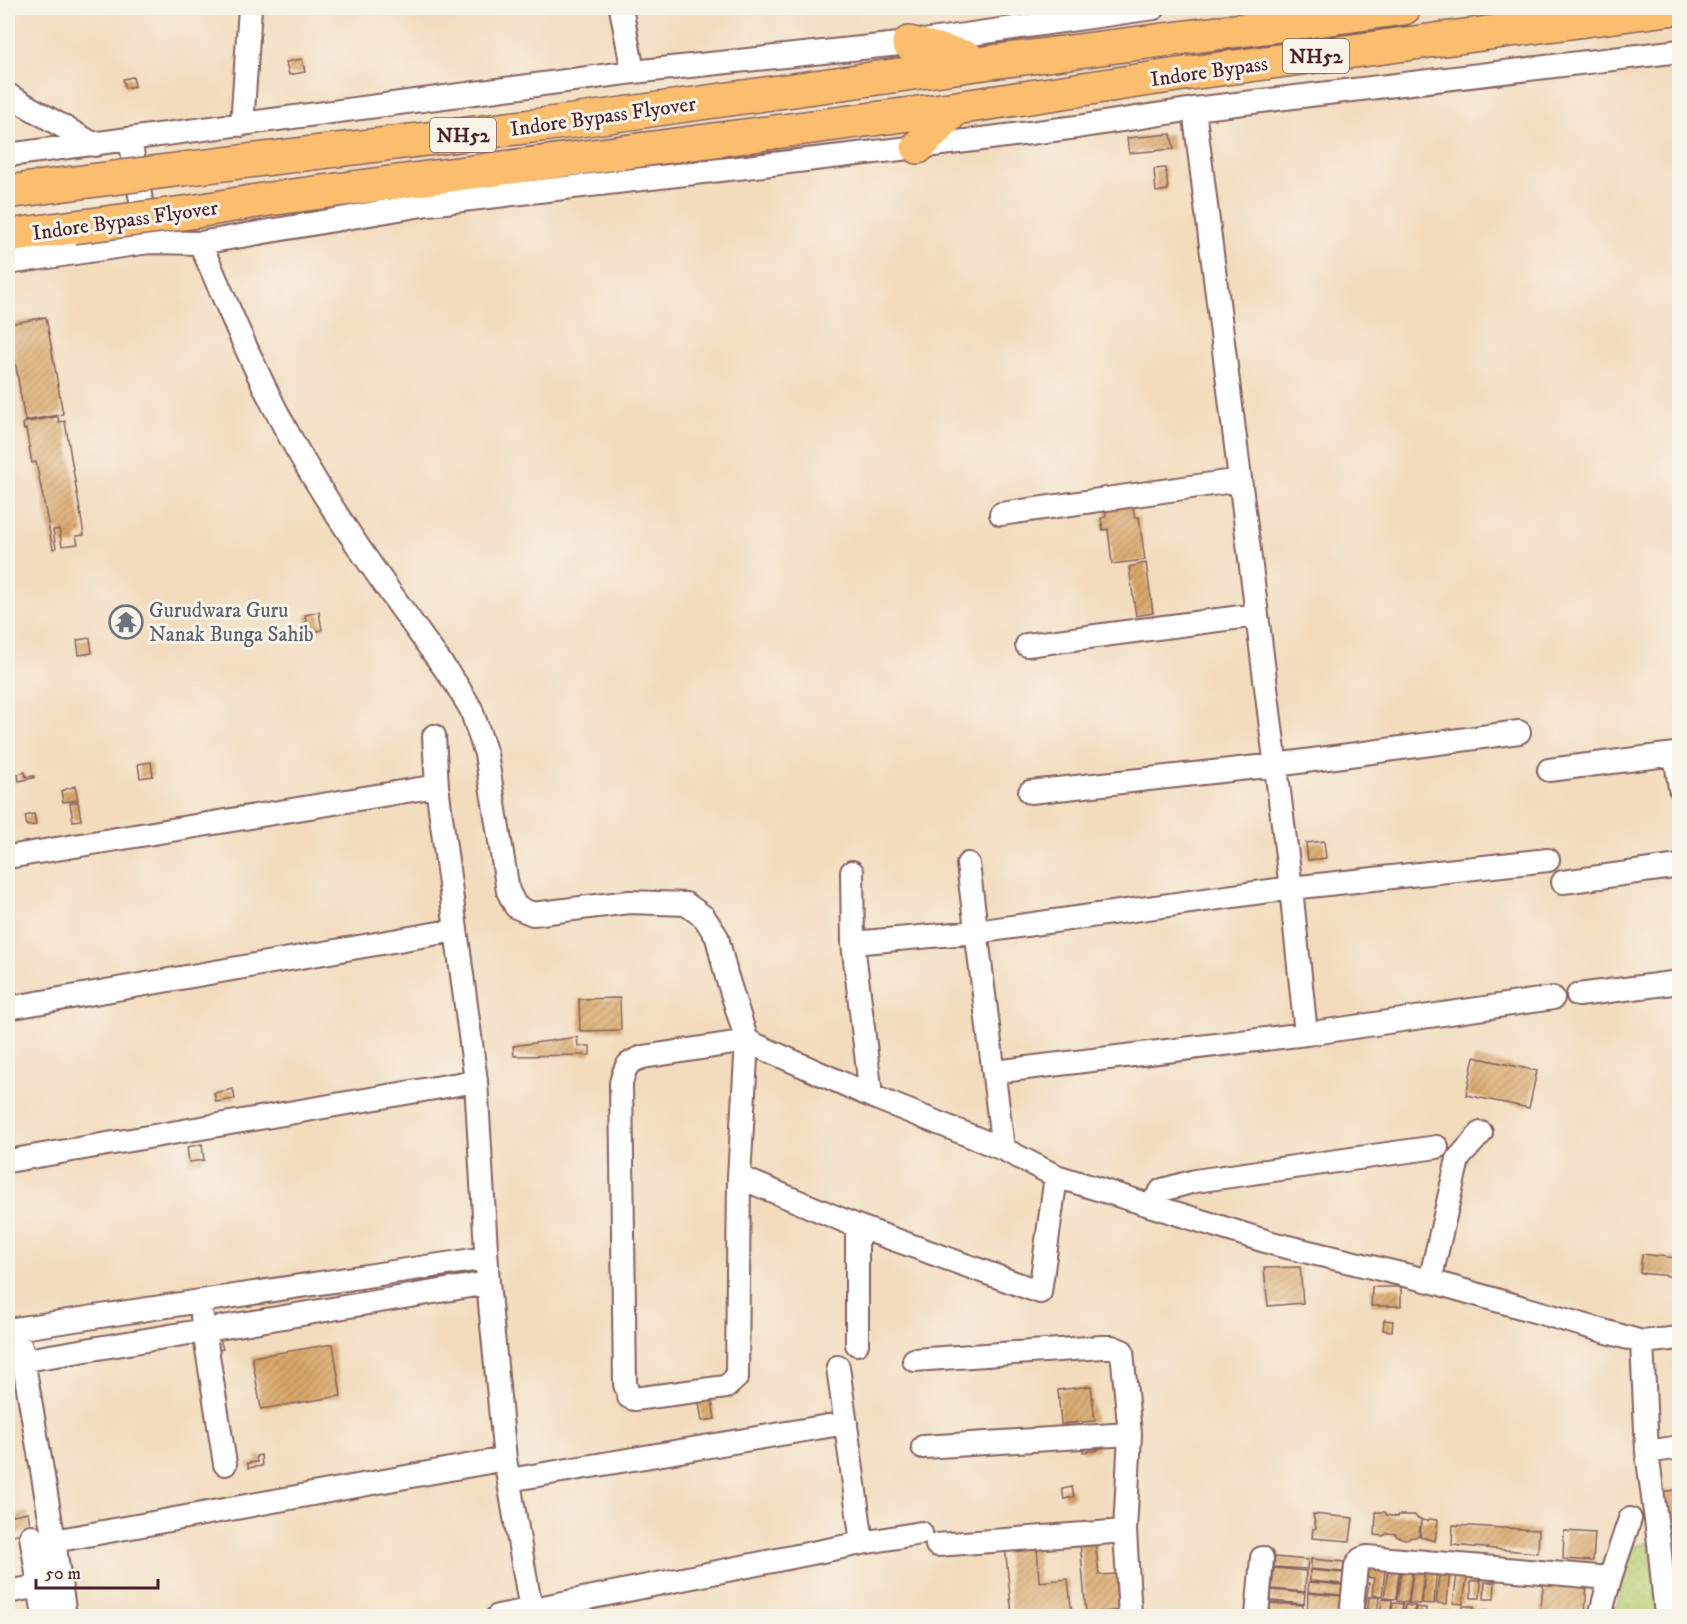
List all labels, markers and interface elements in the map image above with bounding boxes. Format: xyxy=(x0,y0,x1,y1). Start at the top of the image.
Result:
road number: NH52 xyxy=(1283,39,1349,73)
street label: Indore Bypass xyxy=(1149,51,1269,93)
street label: Indore Bypass Flyover xyxy=(509,91,698,143)
road number: NH52 xyxy=(430,118,496,152)
street label: Indore Bypass Flyover xyxy=(31,195,220,247)
place label: Gurudwara Guru Nanak Bunga Sahib xyxy=(149,598,314,648)
temple icon: Gurudwara Guru Nanak Bunga Sahib xyxy=(108,604,144,640)
scale bar xyxy=(36,1552,158,1590)
text: 50 m xyxy=(45,1563,81,1585)

